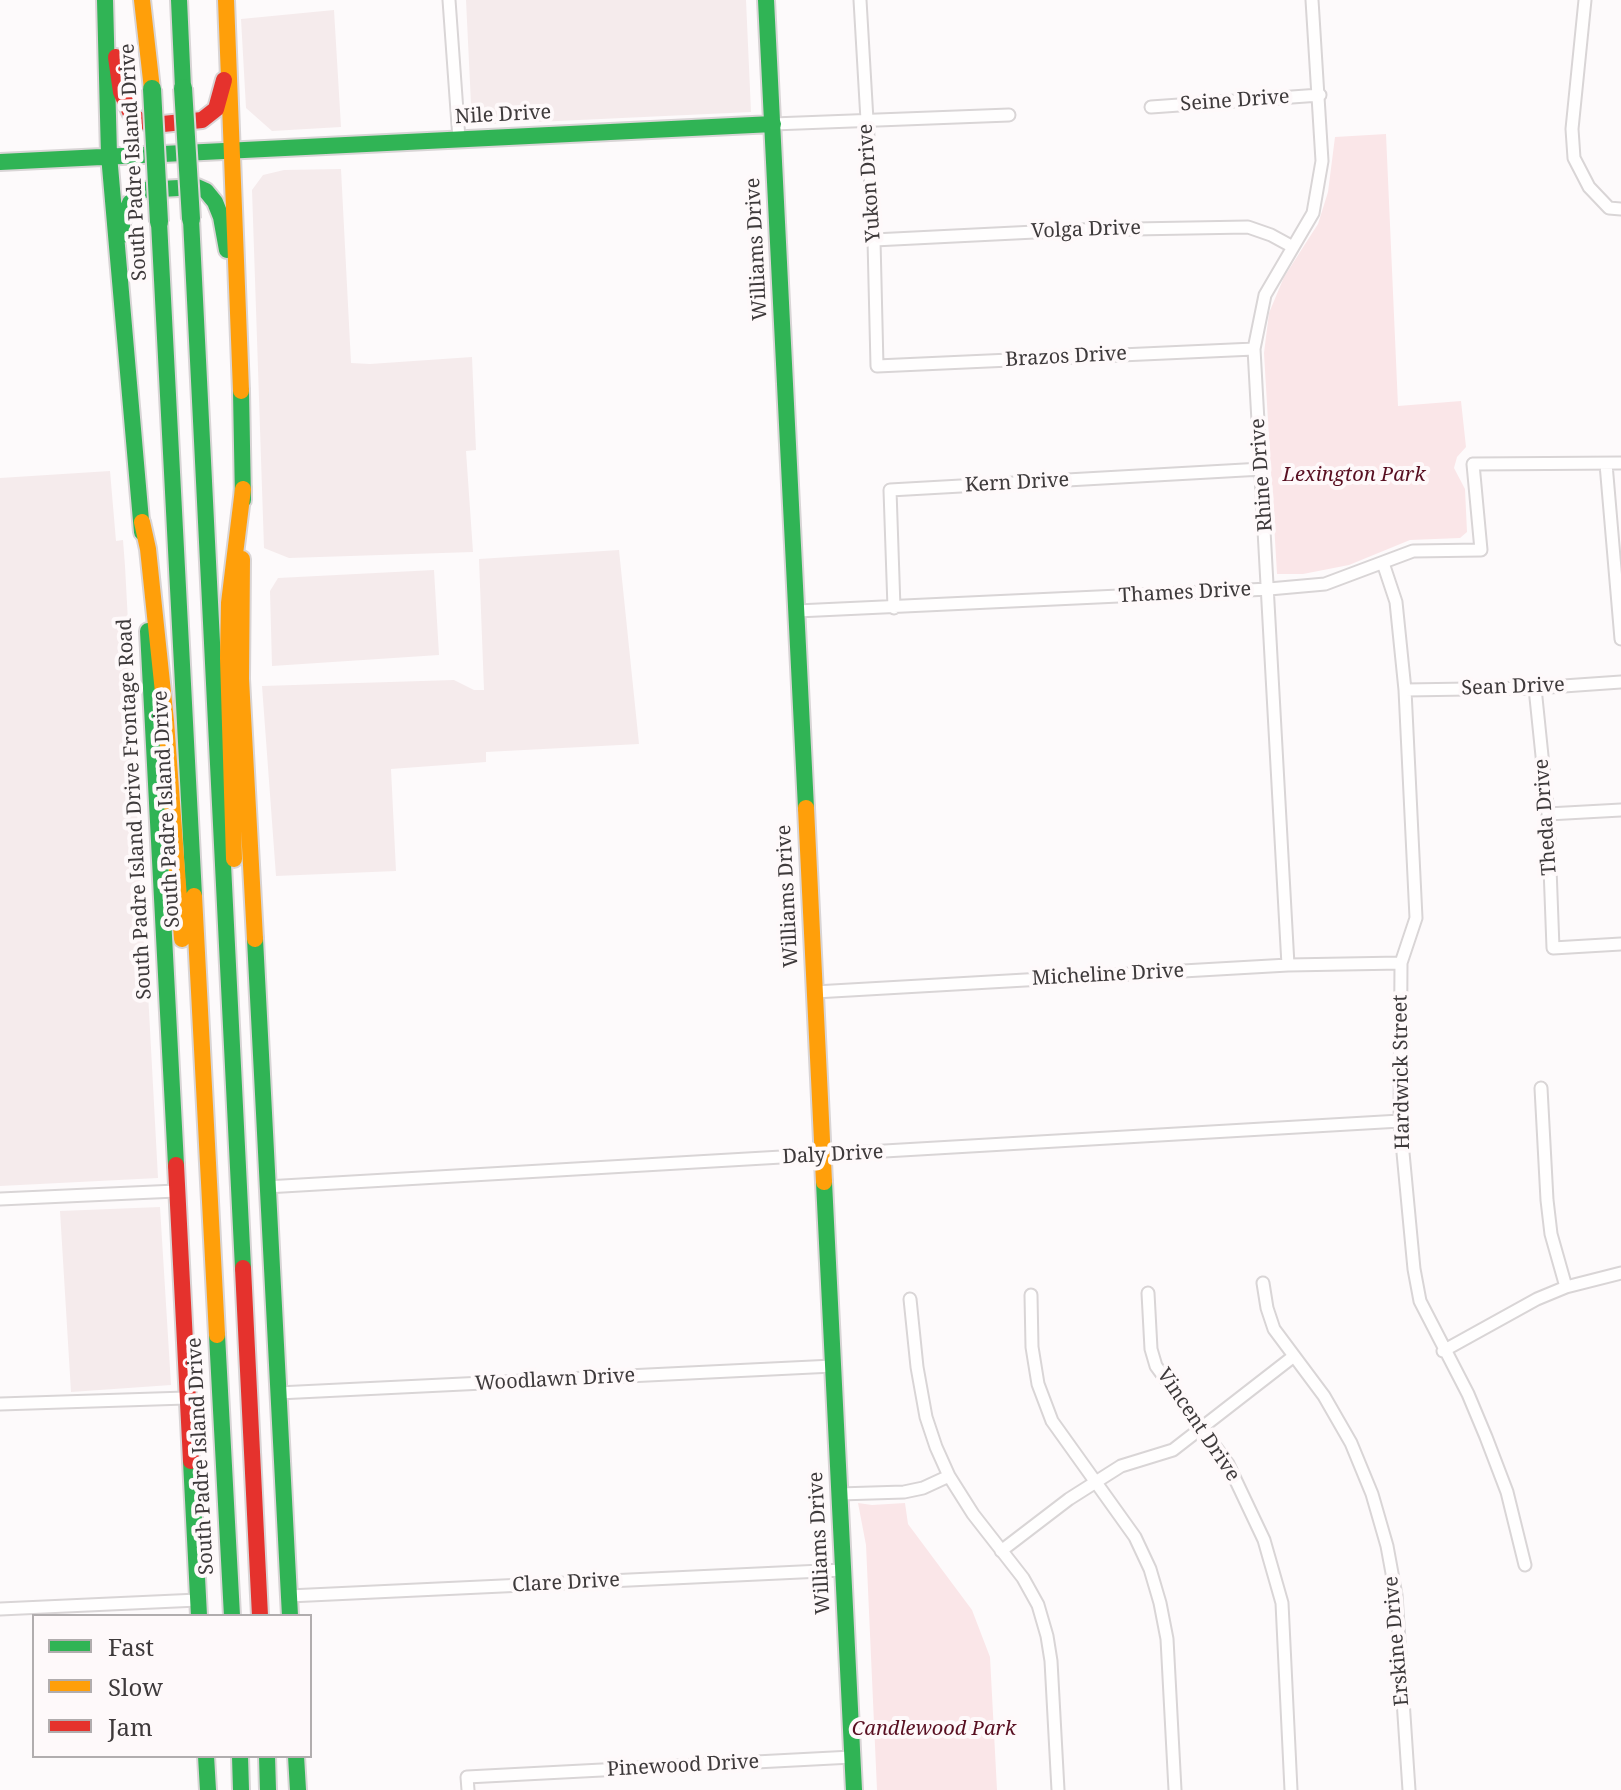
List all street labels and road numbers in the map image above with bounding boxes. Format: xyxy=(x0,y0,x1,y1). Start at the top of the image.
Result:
street label: South Padre Island Drive xyxy=(116,43,152,281)
street label: Seine Drive xyxy=(1180,85,1290,117)
street label: Nile Drive xyxy=(454,100,552,130)
street label: Yukon Drive xyxy=(854,123,886,243)
street label: Williams Drive xyxy=(741,177,773,321)
street label: Volga Drive xyxy=(1031,216,1141,244)
street label: Brazos Drive xyxy=(1004,342,1128,372)
street label: Rhine Drive xyxy=(1246,417,1278,533)
street label: Kern Drive xyxy=(964,468,1070,498)
street label: Thames Drive xyxy=(1118,578,1252,608)
street label: South Padre Island Drive Frontage Road xyxy=(113,618,157,1000)
street label: Sean Drive xyxy=(1461,673,1565,701)
street label: South Padre Island Drive xyxy=(149,690,185,928)
street label: Theda Drive xyxy=(1530,758,1562,876)
street label: Williams Drive xyxy=(772,824,804,968)
street label: Micheline Drive xyxy=(1031,959,1185,991)
street label: Hardwick Street xyxy=(1389,994,1415,1150)
street label: Daly Drive xyxy=(782,1140,884,1170)
street label: South Padre Island Drive xyxy=(183,1337,219,1575)
street label: Woodlawn Drive xyxy=(474,1364,636,1396)
street label: Vincent Drive xyxy=(1151,1364,1245,1486)
street label: Williams Drive xyxy=(804,1471,836,1615)
street label: Clare Drive xyxy=(512,1568,620,1598)
street label: Erskine Drive xyxy=(1379,1575,1415,1707)
street label: Pinewood Drive xyxy=(606,1750,760,1782)

